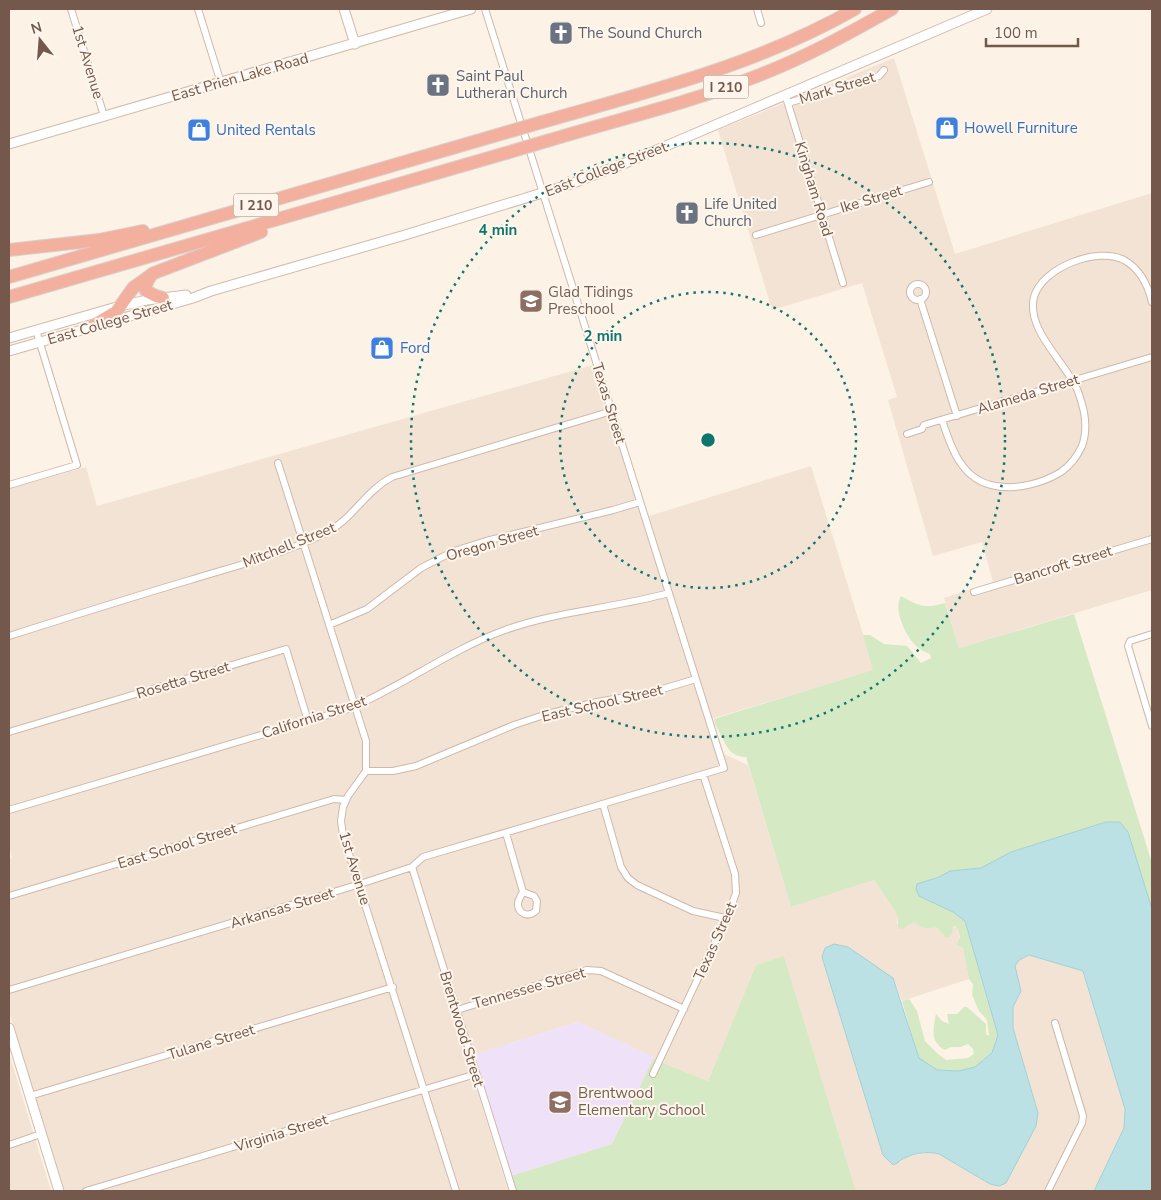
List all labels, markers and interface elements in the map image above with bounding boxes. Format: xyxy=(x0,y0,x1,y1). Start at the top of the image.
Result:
north arrow xyxy=(15,15,65,65)
scale bar xyxy=(986,15,1078,47)
text: N xyxy=(29,17,44,39)
church icon: The Sound Church xyxy=(548,20,574,46)
street label: 1st Avenue xyxy=(67,23,109,101)
place label: The Sound Church xyxy=(578,23,702,43)
text: 100 m xyxy=(994,23,1038,43)
street label: East Prien Lake Road xyxy=(169,48,311,106)
place label: Saint Paul Lutheran Church xyxy=(456,66,568,103)
street label: Mark Street xyxy=(797,67,878,109)
church icon: Saint Paul Lutheran Church xyxy=(425,72,451,98)
road number: I 210 xyxy=(704,75,748,98)
shop icon: Howell Furniture xyxy=(934,115,960,141)
shop icon: United Rentals xyxy=(186,117,212,143)
place label: Howell Furniture xyxy=(964,118,1078,138)
place label: United Rentals xyxy=(216,120,316,140)
street label: East College Street xyxy=(542,136,671,201)
street label: Kingham Road xyxy=(790,139,838,239)
street label: Ike Street xyxy=(838,180,905,218)
road number: I 210 xyxy=(234,194,278,216)
place label: Life United Church xyxy=(704,194,777,231)
church icon: Life United Church xyxy=(674,200,700,226)
text: 4 min xyxy=(479,220,517,240)
place label: Glad Tidings Preschool xyxy=(548,282,633,319)
school or university icon: Glad Tidings Preschool xyxy=(518,288,544,314)
street label: East College Street xyxy=(45,294,176,349)
text: 2 min xyxy=(584,326,622,346)
shop icon: Ford xyxy=(369,335,395,361)
place label: Ford xyxy=(400,338,430,358)
street label: Texas Street xyxy=(587,360,631,447)
street label: Alameda Street xyxy=(975,369,1082,419)
centre of rings xyxy=(699,431,717,449)
street label: Mitchell Street xyxy=(240,517,339,573)
street label: Oregon Street xyxy=(443,520,541,566)
street label: Bancroft Street xyxy=(1011,540,1115,589)
street label: Rosetta Street xyxy=(134,656,233,704)
street label: East School Street xyxy=(540,679,665,727)
street label: California Street xyxy=(259,690,370,743)
street label: East School Street xyxy=(115,818,240,874)
street label: 1st Avenue xyxy=(334,829,376,907)
street label: Arkansas Street xyxy=(228,883,337,933)
street label: Texas Street xyxy=(689,898,741,983)
street label: Tennessee Street xyxy=(470,962,588,1014)
street label: Brentwood Street xyxy=(435,969,489,1090)
street label: Tulane Street xyxy=(165,1019,258,1065)
place label: Brentwood Elementary School xyxy=(578,1083,705,1120)
school or university icon: Brentwood Elementary School xyxy=(547,1089,573,1115)
street label: Virginia Street xyxy=(231,1109,331,1157)

